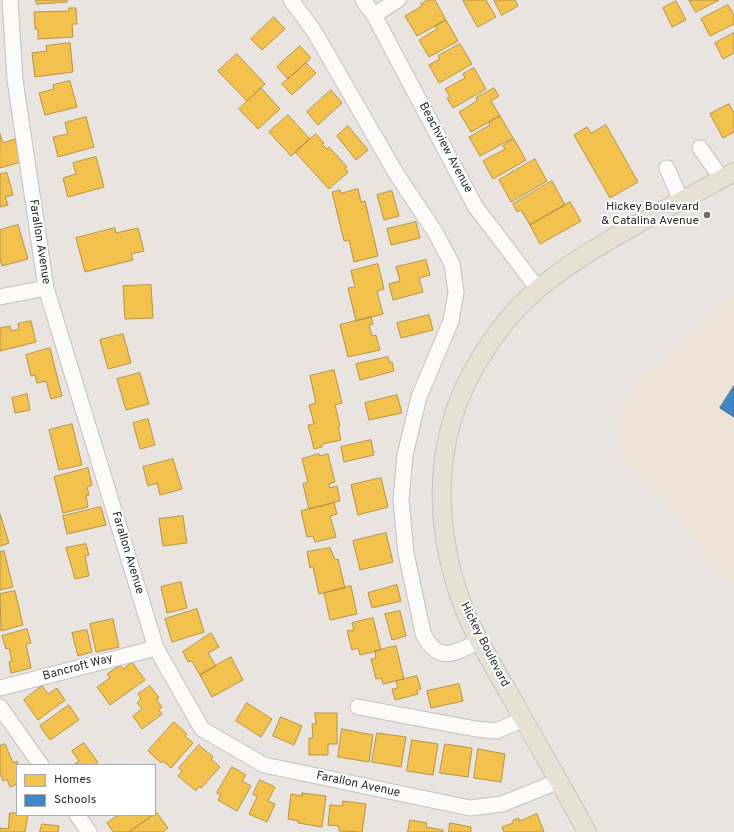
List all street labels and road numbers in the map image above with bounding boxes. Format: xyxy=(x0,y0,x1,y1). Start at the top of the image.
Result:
street label: Beachview Avenue xyxy=(415,100,475,196)
street label: Farallon Avenue xyxy=(25,199,53,285)
street label: Farallon Avenue xyxy=(108,510,146,596)
street label: Hickey Boulevard xyxy=(456,600,512,690)
street label: Bancroft Way xyxy=(41,652,115,684)
street label: Farallon Avenue xyxy=(315,769,401,801)

